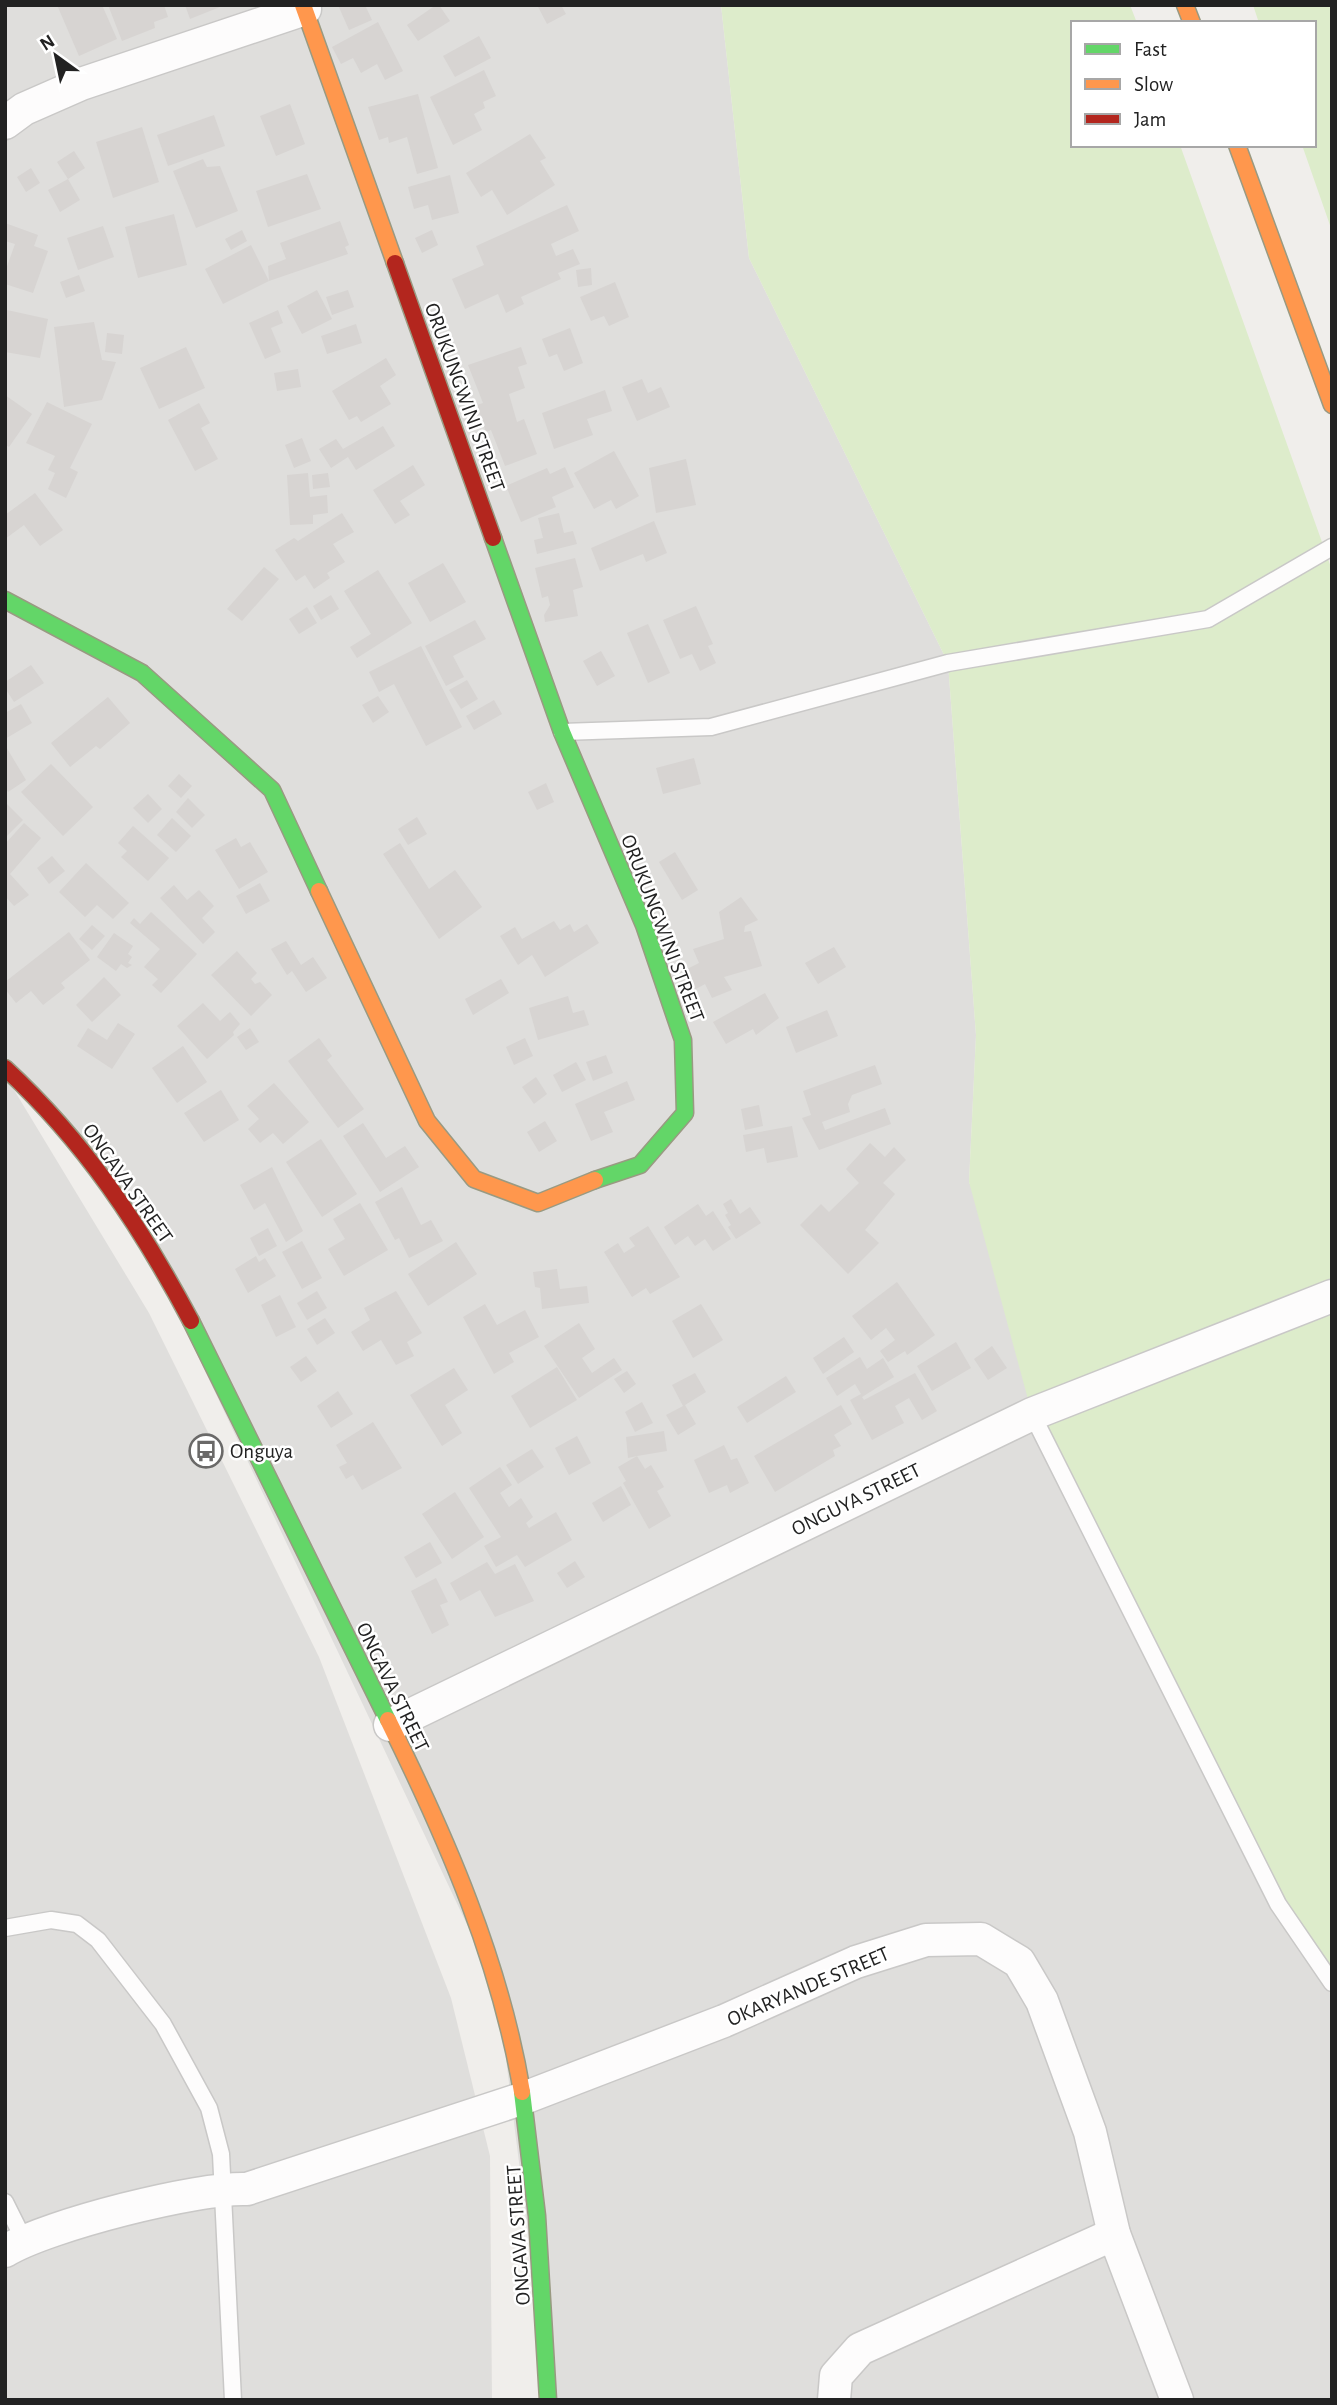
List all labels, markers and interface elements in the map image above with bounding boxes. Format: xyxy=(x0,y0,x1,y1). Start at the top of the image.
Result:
north arrow xyxy=(21,21,91,91)
legend xyxy=(1071,21,1316,147)
text: N xyxy=(37,31,58,55)
text: Fast xyxy=(1134,39,1167,60)
text: Slow xyxy=(1134,74,1173,95)
text: Jam xyxy=(1134,109,1166,130)
street label: ORUKUNGWINI STREET xyxy=(421,300,508,494)
street label: ORUKUNGWINI STREET xyxy=(617,832,708,1025)
street label: ONGAVA STREET xyxy=(79,1120,177,1247)
bus stop icon: Onguya xyxy=(187,1432,225,1470)
place label: Onguya xyxy=(230,1441,293,1462)
street label: ONGUYA STREET xyxy=(788,1459,924,1540)
street label: ONGAVA STREET xyxy=(352,1619,433,1755)
street label: OKARYANDE STREET xyxy=(724,1943,892,2030)
street label: ONGAVA STREET xyxy=(503,2164,534,2306)

